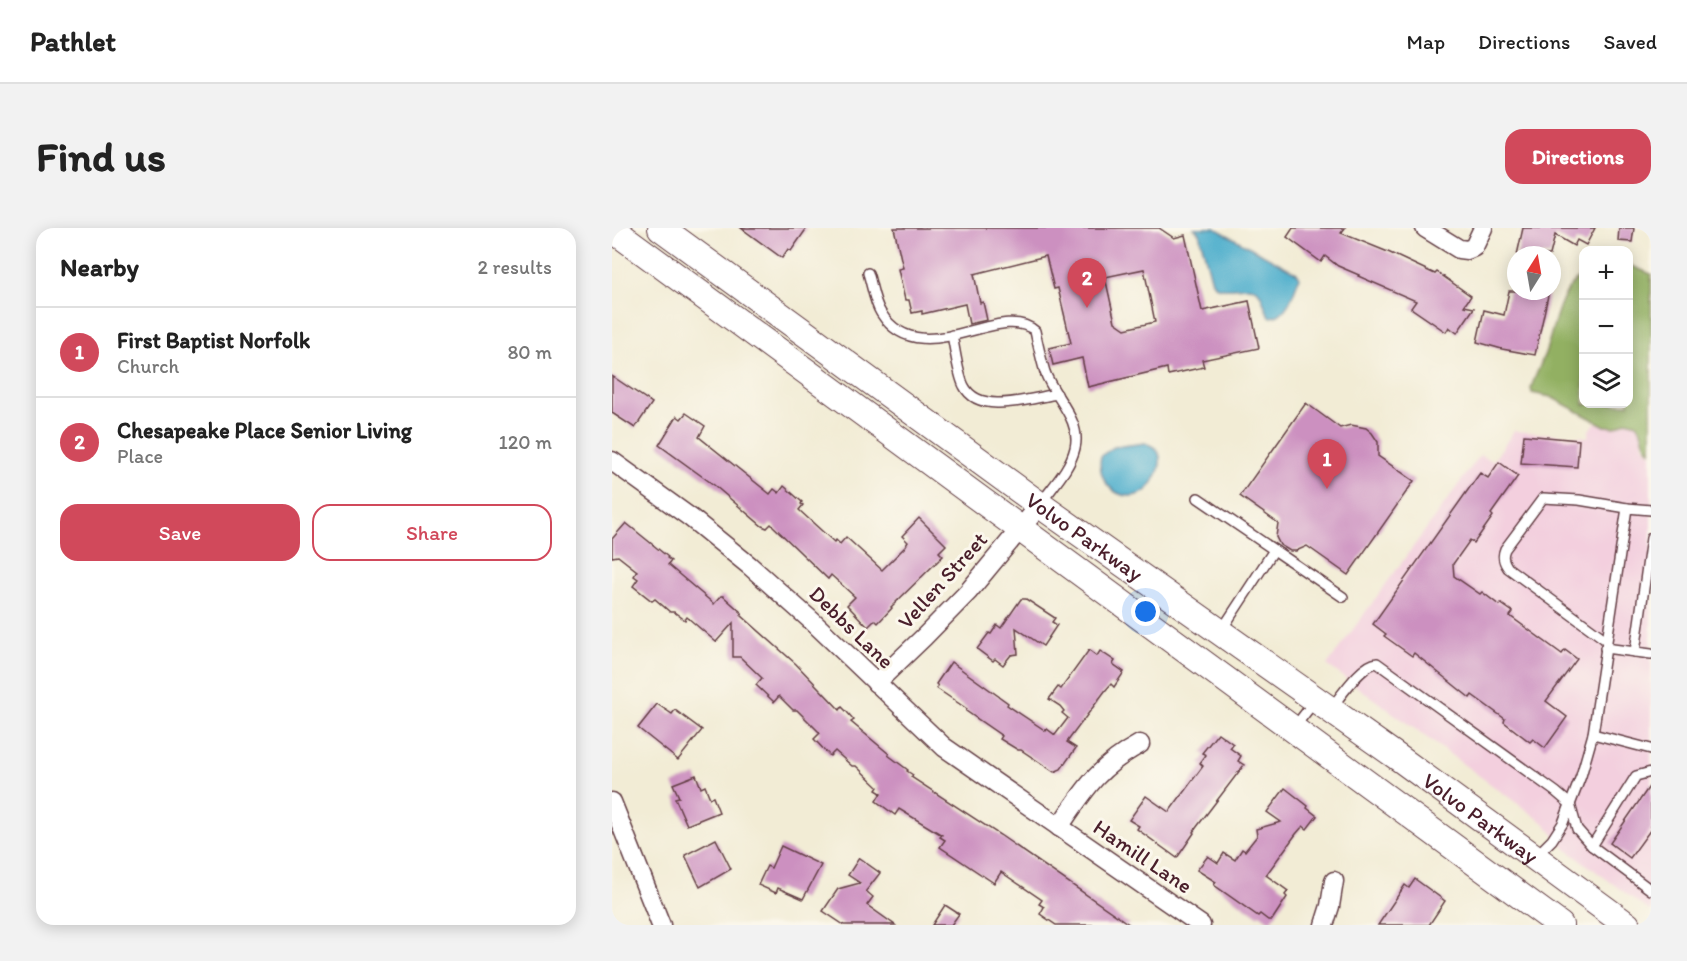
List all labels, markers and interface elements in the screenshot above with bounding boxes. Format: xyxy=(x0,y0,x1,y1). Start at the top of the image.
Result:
text: Pathlet xyxy=(30,24,116,58)
text: Map xyxy=(1407,29,1445,54)
text: Directions xyxy=(1478,29,1570,54)
text: Saved xyxy=(1603,29,1657,54)
button: Directions xyxy=(1505,129,1651,184)
text: Find us xyxy=(36,131,166,182)
north arrow xyxy=(1507,246,1561,300)
map controls xyxy=(1579,246,1633,408)
button: + xyxy=(1579,246,1633,300)
text: Nearby xyxy=(60,251,139,283)
text: 2 results xyxy=(478,255,552,279)
pin: 2 xyxy=(1068,259,1106,308)
button: − xyxy=(1579,300,1633,354)
text: First Baptist Norfolk xyxy=(117,327,310,354)
text: 1 xyxy=(75,340,84,364)
text: 80 m xyxy=(507,340,552,364)
text: Church xyxy=(117,354,179,378)
button: layers xyxy=(1579,354,1633,408)
text: Chesapeake Place Senior Living xyxy=(117,417,412,444)
text: 2 xyxy=(74,430,85,454)
text: 120 m xyxy=(499,430,552,454)
pin: 1 xyxy=(1308,440,1346,489)
text: Place xyxy=(117,444,163,468)
street label: Volvo Parkway xyxy=(1021,486,1148,588)
button: Save xyxy=(60,504,300,561)
button: Share xyxy=(312,504,552,561)
street label: Vellen Street xyxy=(892,526,993,634)
street label: Debbs Lane xyxy=(804,580,900,675)
your location xyxy=(1131,597,1160,626)
street label: Volvo Parkway xyxy=(1417,767,1544,870)
street label: Hamill Lane xyxy=(1088,813,1197,899)

